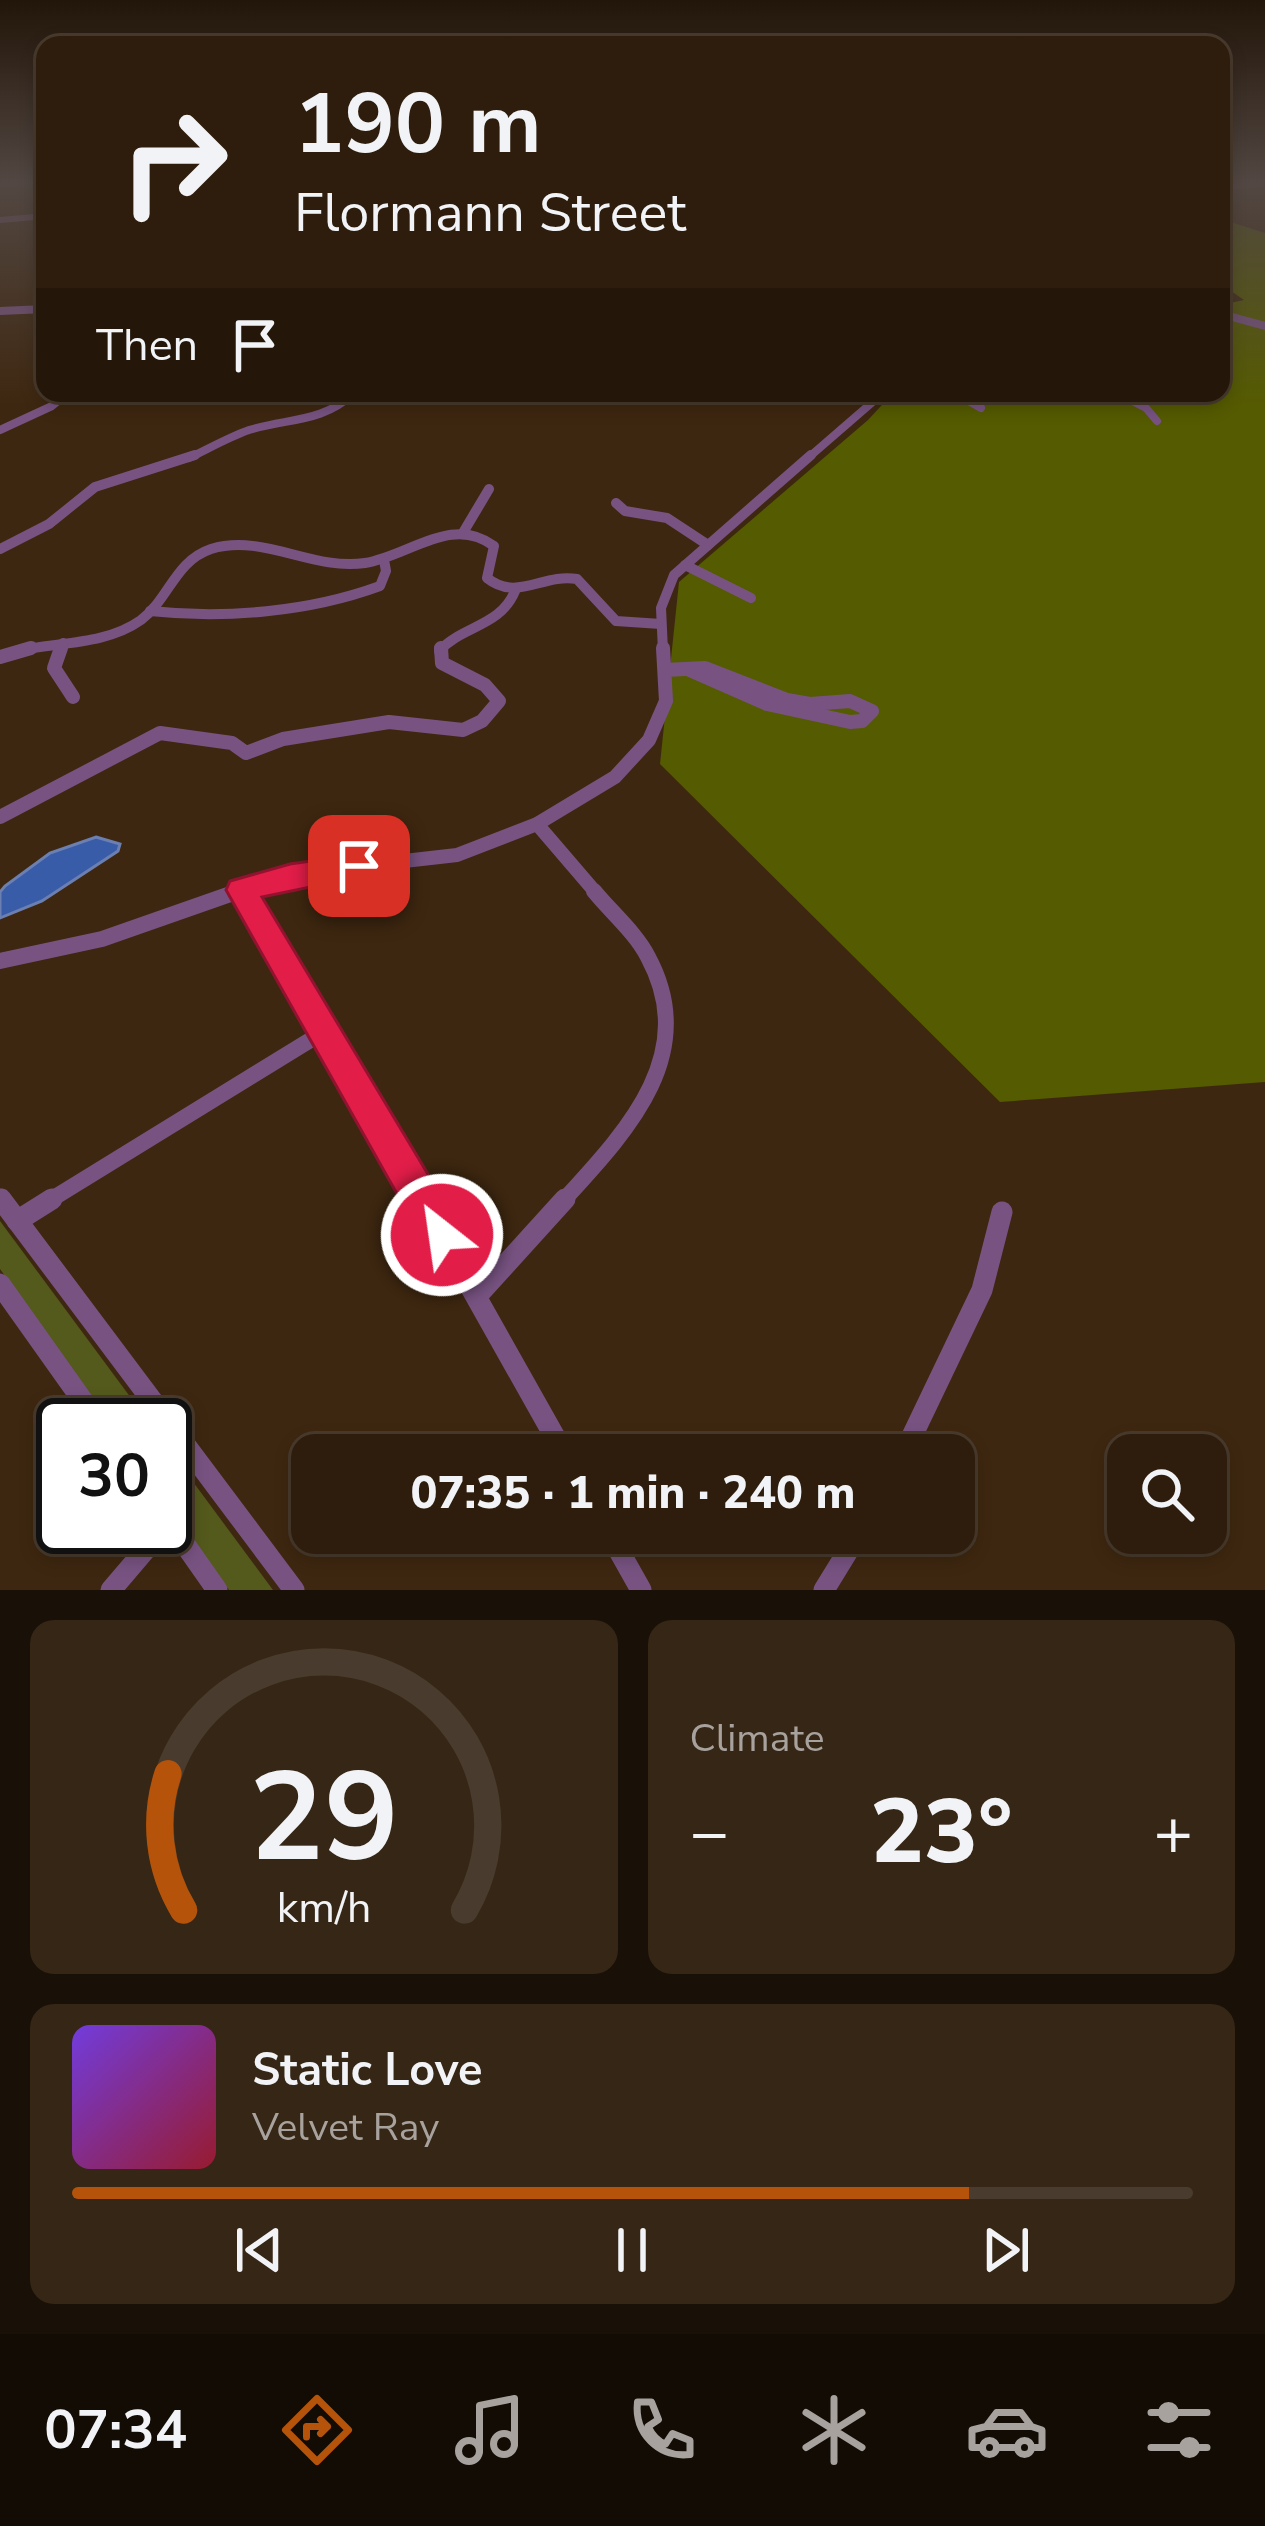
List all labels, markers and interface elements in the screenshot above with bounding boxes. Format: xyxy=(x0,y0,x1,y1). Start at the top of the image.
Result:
text: 190 m xyxy=(294,67,542,182)
icon: right xyxy=(96,84,252,240)
text: Flormann Street xyxy=(294,176,686,250)
icon: arrive xyxy=(222,312,288,378)
text: Then xyxy=(96,315,198,376)
pin xyxy=(308,815,410,917)
icon: arrive xyxy=(326,833,392,899)
position arrow xyxy=(379,1172,505,1298)
speed limit sign: 30 xyxy=(36,1398,192,1554)
map controls xyxy=(1107,1434,1227,1554)
button: search xyxy=(1107,1434,1227,1554)
text: 07:35 · 1 min · 240 m xyxy=(410,1463,856,1524)
text: Climate xyxy=(690,1712,825,1765)
text: 29 xyxy=(249,1733,399,1903)
text: 23° xyxy=(870,1771,1013,1894)
text: − xyxy=(690,1788,729,1878)
text: + xyxy=(1153,1788,1193,1878)
text: km/h xyxy=(276,1879,371,1937)
text: Static Love xyxy=(252,2040,482,2101)
text: Velvet Ray xyxy=(252,2101,439,2154)
icon: previous xyxy=(226,2217,292,2283)
icon: pause xyxy=(599,2217,665,2283)
icon: next xyxy=(973,2217,1039,2283)
icon: directions xyxy=(275,2388,359,2472)
icon: music xyxy=(448,2388,532,2472)
icon: phone xyxy=(620,2388,704,2472)
icon: climate xyxy=(792,2388,876,2472)
icon: car xyxy=(965,2388,1049,2472)
icon: filters xyxy=(1137,2388,1221,2472)
text: 07:34 xyxy=(44,2393,187,2467)

